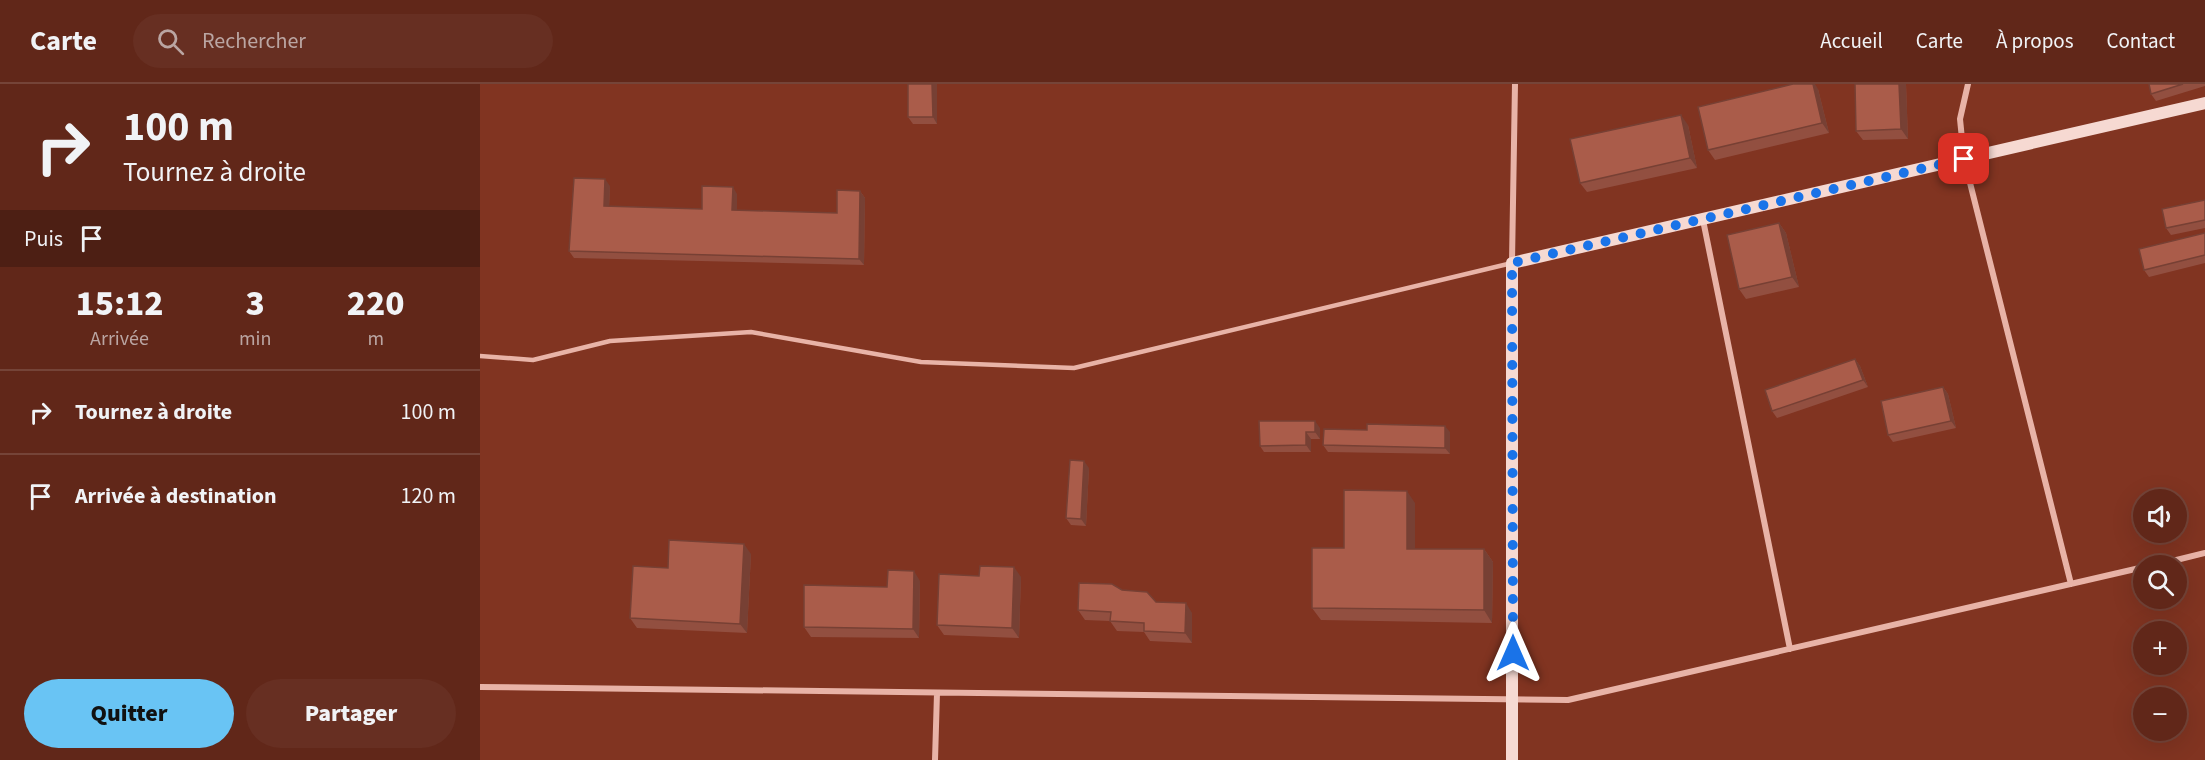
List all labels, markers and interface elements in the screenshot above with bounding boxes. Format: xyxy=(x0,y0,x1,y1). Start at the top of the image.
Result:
search box xyxy=(133,14,553,68)
text: Carte xyxy=(30,21,97,61)
icon: search xyxy=(154,25,187,58)
text: Rechercher xyxy=(202,25,306,57)
text: Accueil xyxy=(1820,26,1883,56)
text: Carte xyxy=(1916,26,1963,56)
text: À propos xyxy=(1996,26,2073,56)
text: Contact xyxy=(2106,26,2175,56)
text: 100 m xyxy=(123,97,234,157)
icon: right xyxy=(24,108,102,186)
pin xyxy=(1938,133,1989,184)
icon: arrive xyxy=(1947,142,1980,175)
text: Tournez à droite xyxy=(123,153,306,192)
icon: arrive xyxy=(75,222,108,255)
text: Puis xyxy=(24,223,63,255)
text: 15:12 xyxy=(75,278,164,329)
text: 3 xyxy=(246,278,265,329)
text: 220 xyxy=(347,278,405,329)
text: Arrivée xyxy=(90,325,149,353)
text: min xyxy=(239,325,271,353)
text: m xyxy=(367,325,384,353)
icon: right xyxy=(24,396,57,429)
text: Tournez à droite xyxy=(75,396,232,428)
text: 100 m xyxy=(401,396,456,428)
icon: arrive xyxy=(24,480,57,513)
text: Arrivée à destination xyxy=(75,480,277,512)
text: 120 m xyxy=(401,480,456,512)
map controls xyxy=(2133,489,2187,741)
button: sound xyxy=(2133,489,2187,543)
button: search xyxy=(2133,555,2187,609)
position arrow xyxy=(1481,621,1545,685)
button: + xyxy=(2133,621,2187,675)
button: Quitter xyxy=(24,679,234,748)
button: Partager xyxy=(246,679,456,748)
button: − xyxy=(2133,687,2187,741)

